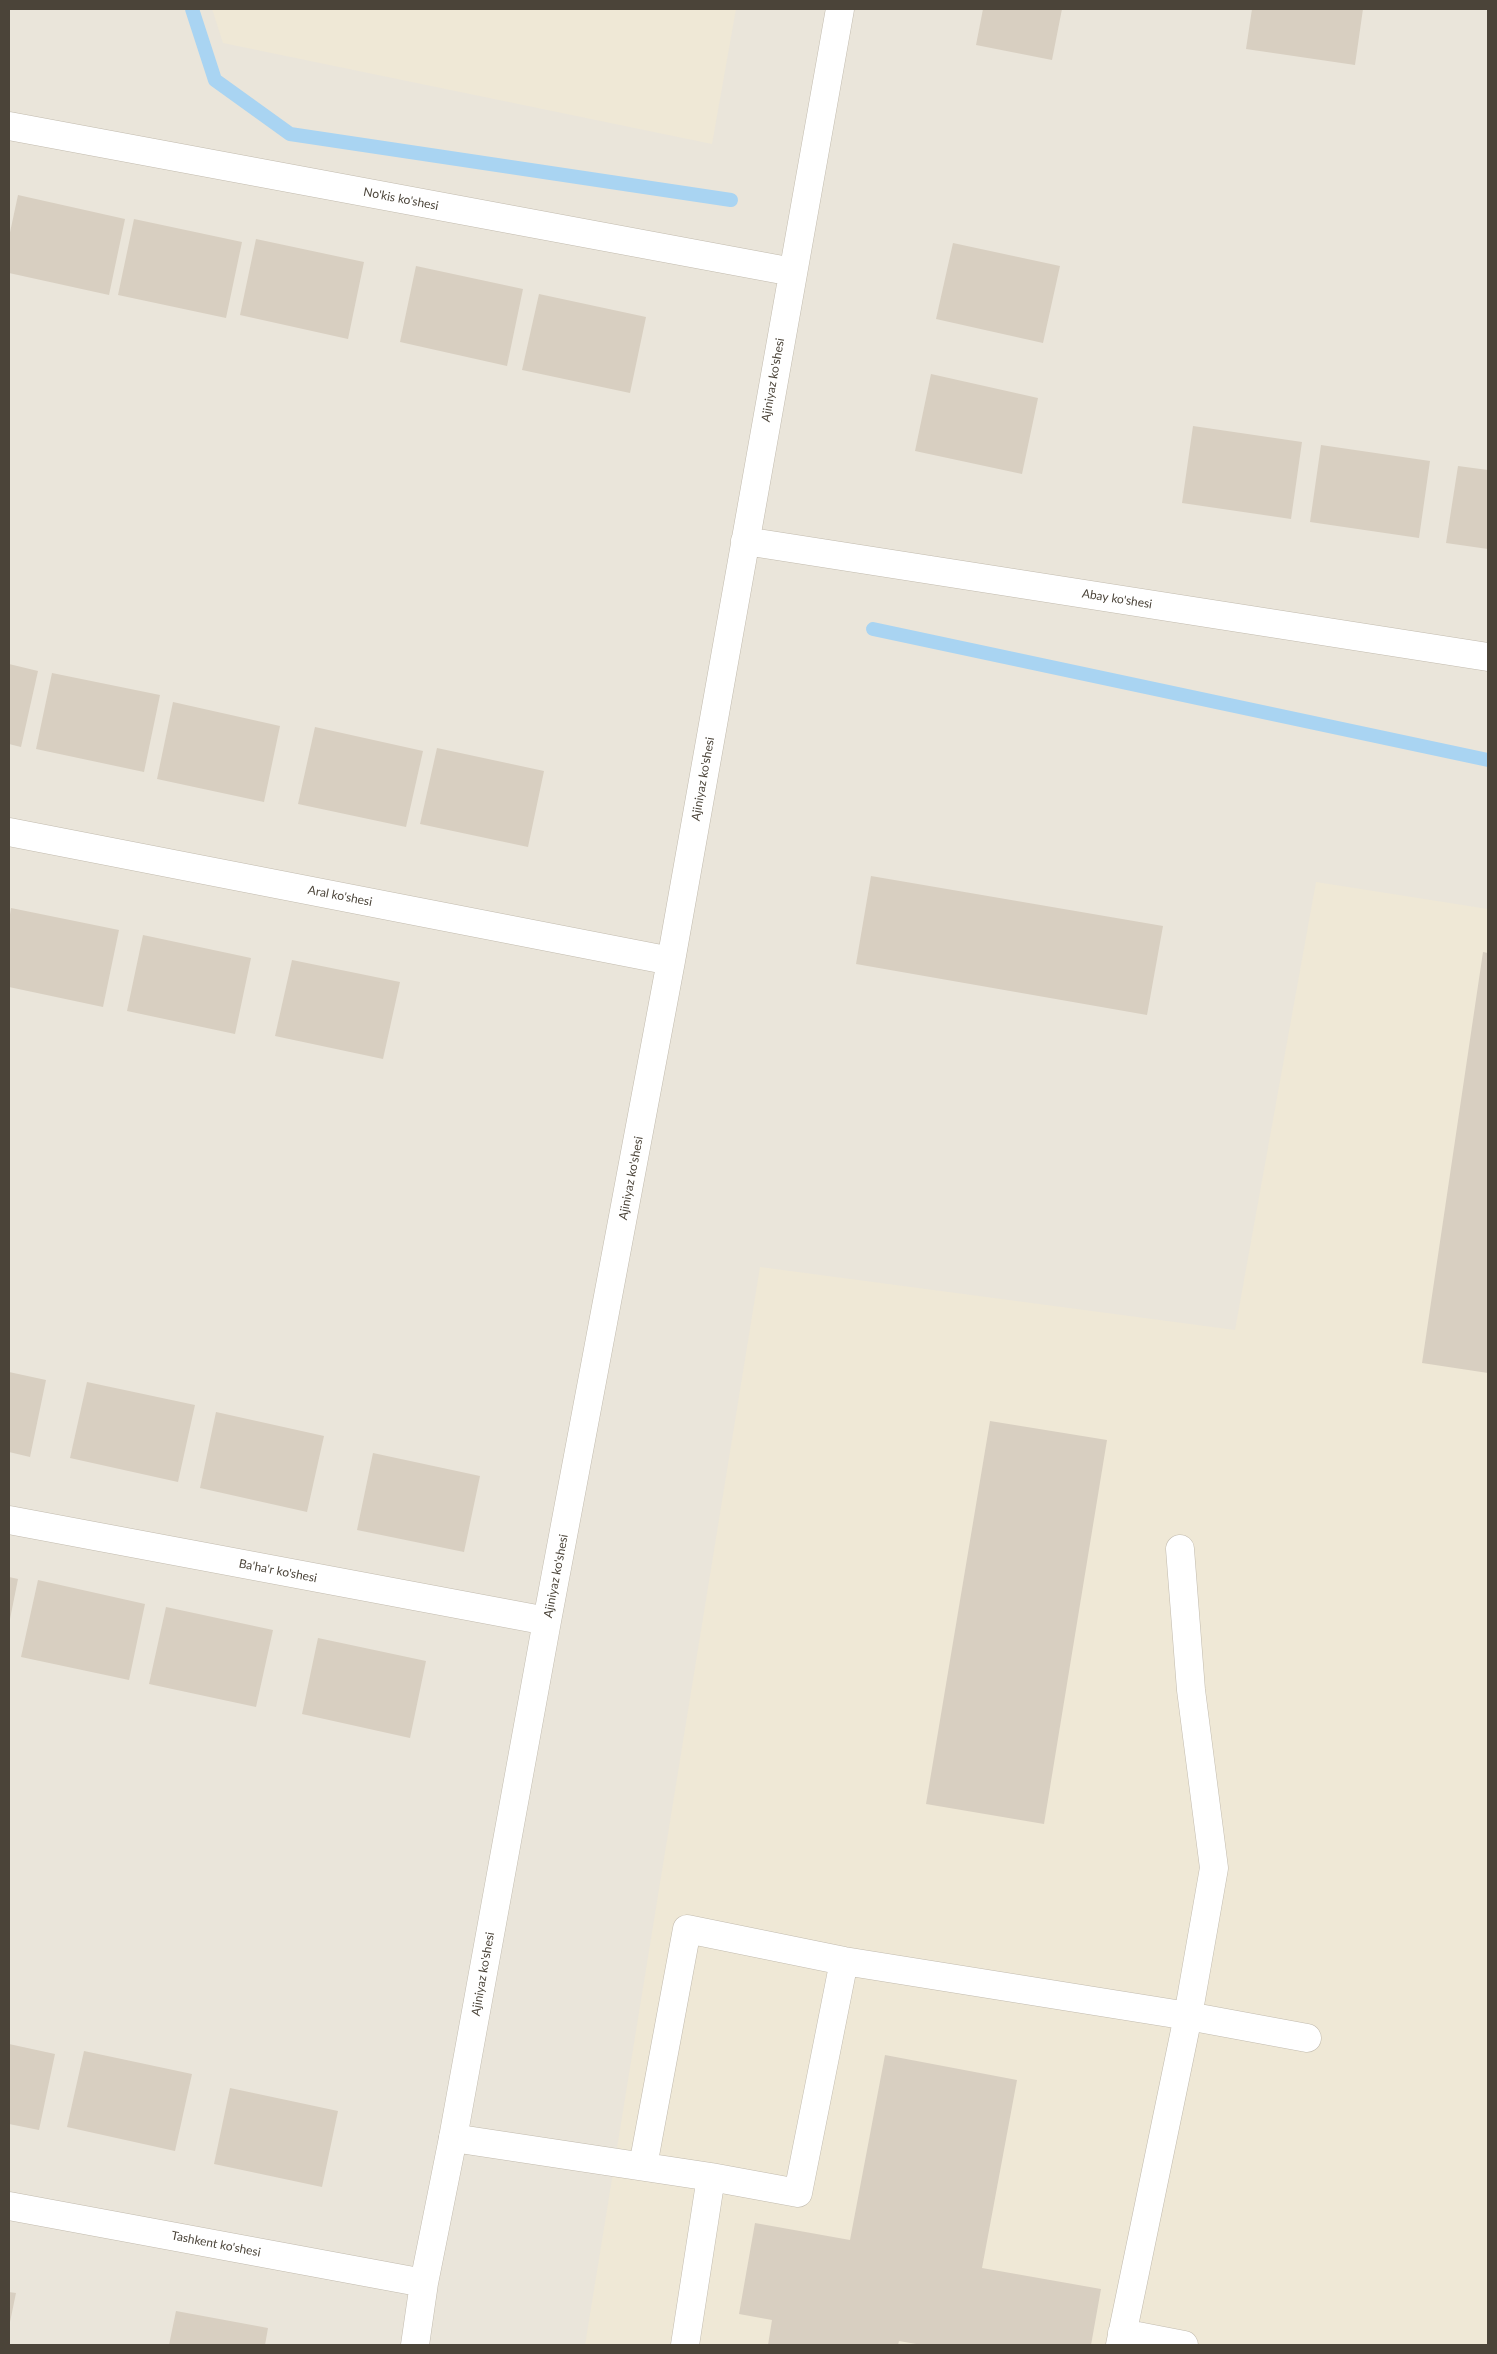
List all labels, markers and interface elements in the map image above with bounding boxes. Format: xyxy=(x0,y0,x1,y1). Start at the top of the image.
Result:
street label: No'kis ko'shesi xyxy=(362,185,440,213)
street label: Ajiniyaz ko'shesi xyxy=(759,337,787,423)
street label: Abay ko'shesi xyxy=(1081,586,1153,612)
street label: Ajiniyaz ko'shesi xyxy=(689,736,717,822)
street label: Aral ko'shesi xyxy=(307,883,373,909)
street label: Ajiniyaz ko'shesi xyxy=(616,1135,646,1221)
street label: Ajiniyaz ko'shesi xyxy=(541,1533,571,1619)
street label: Ba'ha'r ko'shesi xyxy=(238,1556,318,1586)
street label: Ajiniyaz ko'shesi xyxy=(469,1931,497,2017)
street label: Tashkent ko'shesi xyxy=(170,2228,262,2260)

